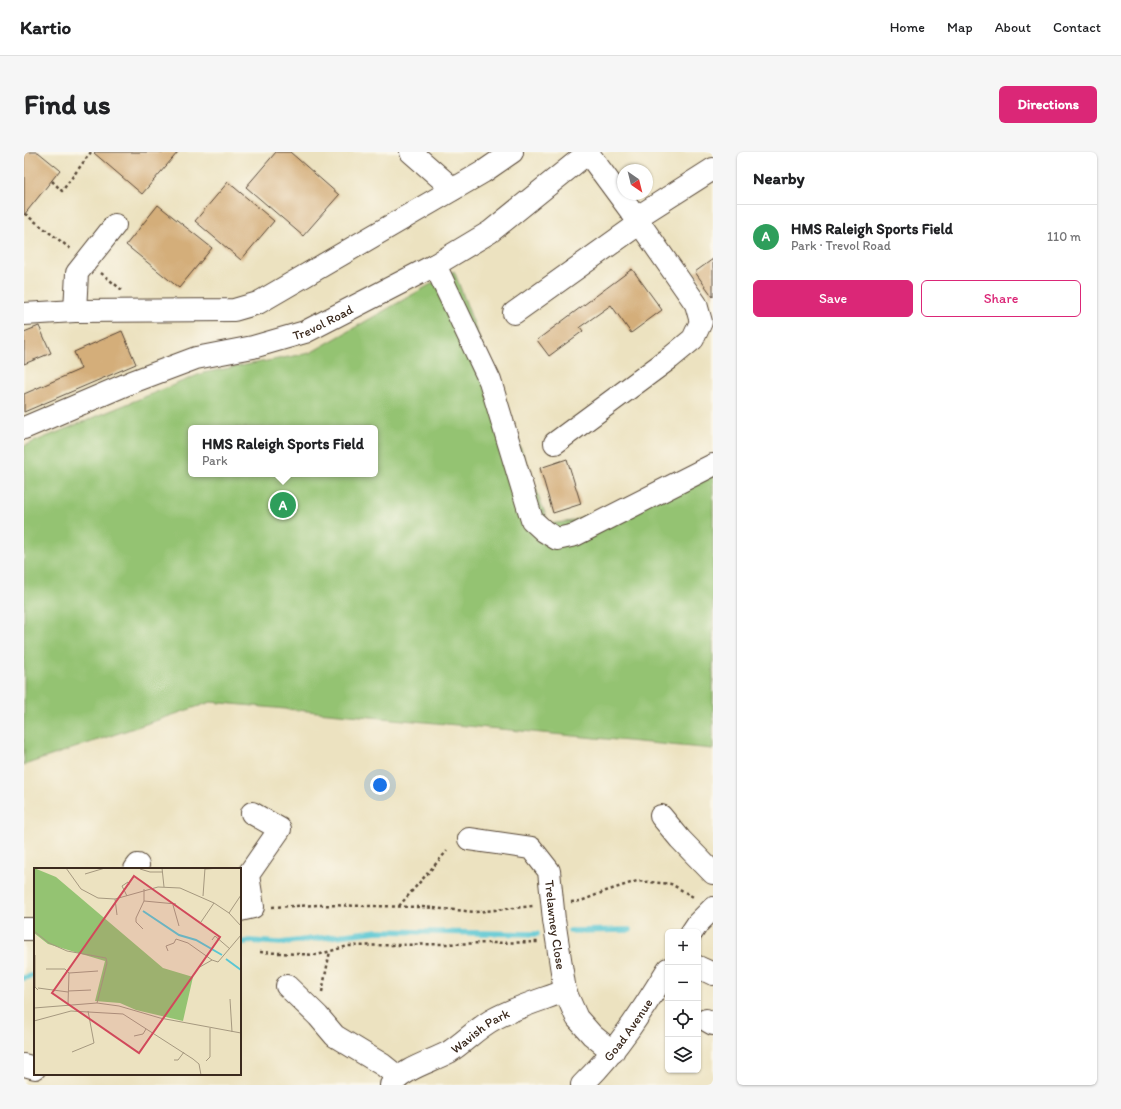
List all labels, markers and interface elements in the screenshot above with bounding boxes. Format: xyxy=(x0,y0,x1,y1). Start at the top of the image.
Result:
text: Kartio xyxy=(20,16,71,39)
text: Home xyxy=(890,19,925,36)
text: Map xyxy=(947,19,973,36)
text: About xyxy=(995,19,1031,36)
text: Contact xyxy=(1053,19,1101,36)
button: Directions xyxy=(999,86,1097,123)
text: Find us xyxy=(24,87,111,121)
north arrow xyxy=(617,164,653,200)
text: Nearby xyxy=(753,168,805,188)
text: HMS Raleigh Sports Field xyxy=(791,220,953,238)
text: A xyxy=(762,229,770,244)
text: 110 m xyxy=(1047,229,1081,244)
text: Park · Trevol Road xyxy=(791,238,891,253)
button: Save xyxy=(753,280,913,317)
button: Share xyxy=(921,280,1081,317)
street label: Trevol Road xyxy=(291,301,355,343)
popup xyxy=(188,425,378,477)
text: HMS Raleigh Sports Field xyxy=(202,435,364,453)
text: Park xyxy=(202,453,228,468)
pin: A xyxy=(270,490,296,520)
your location xyxy=(370,775,390,795)
inset map xyxy=(34,868,241,1075)
street label: Trelawney Close xyxy=(542,879,569,970)
map controls xyxy=(665,929,701,1073)
button: + xyxy=(665,929,701,965)
button: − xyxy=(665,965,701,1001)
street label: Goad Avenue xyxy=(600,995,655,1064)
button: locate xyxy=(665,1001,701,1037)
street label: Wavish Park xyxy=(448,1005,512,1056)
button: layers xyxy=(665,1037,701,1073)

